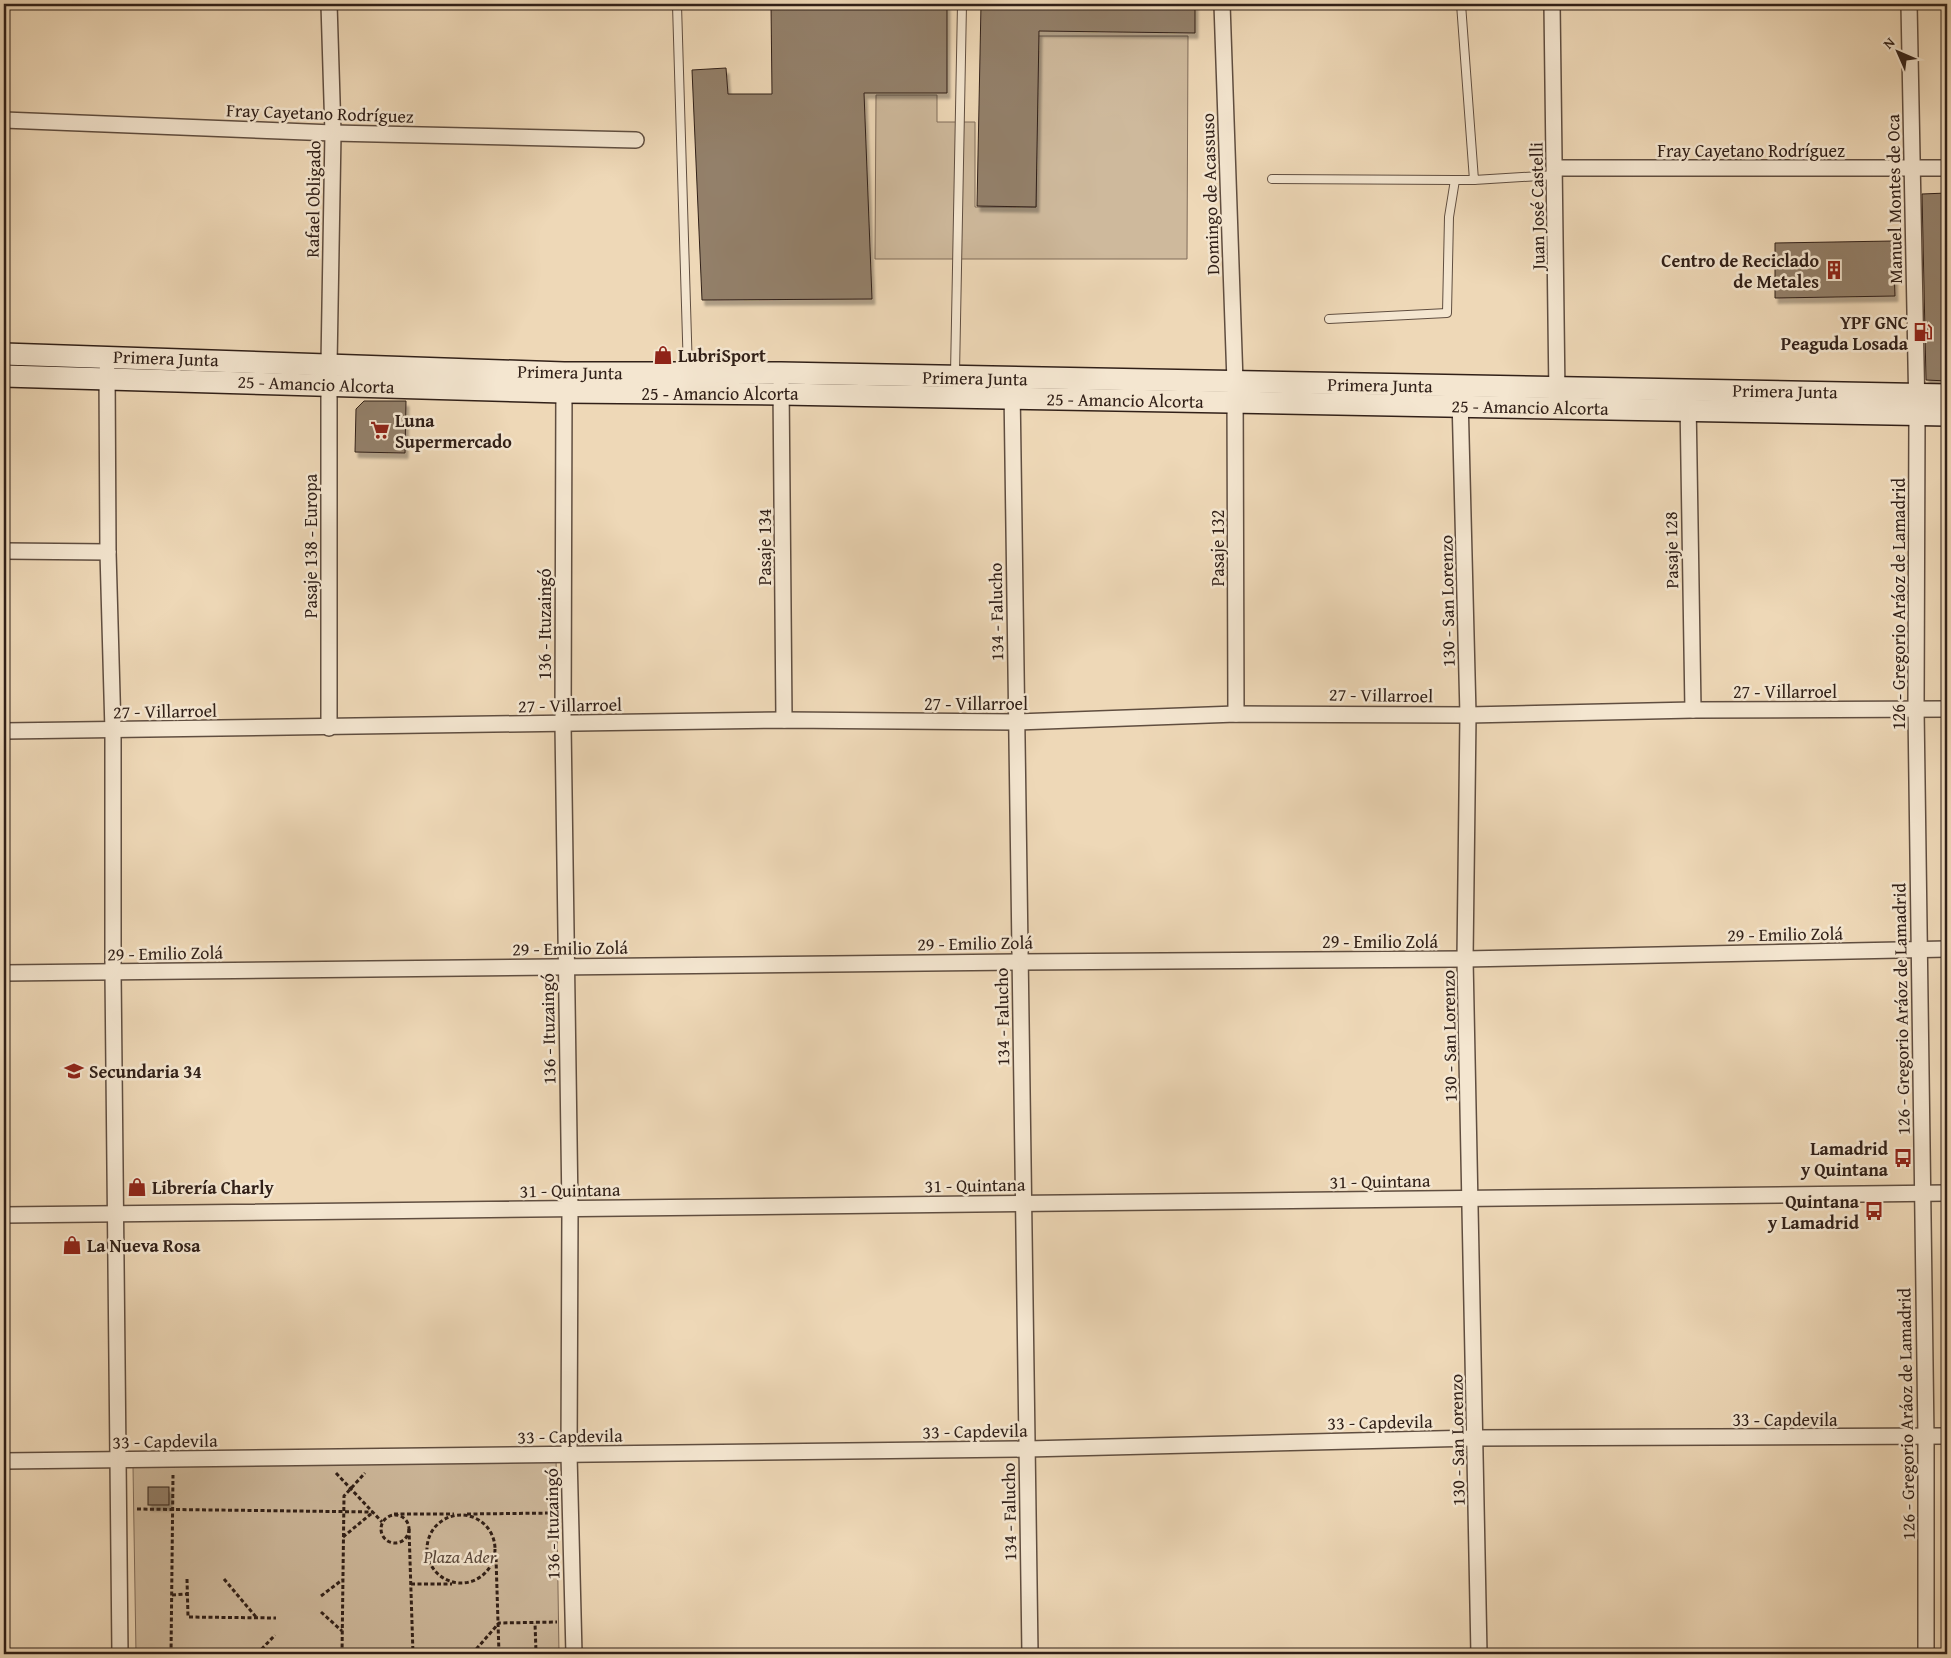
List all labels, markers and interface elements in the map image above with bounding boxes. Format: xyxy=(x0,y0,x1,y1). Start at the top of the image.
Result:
north arrow xyxy=(1874,28,1924,78)
text: N xyxy=(1878,32,1900,53)
street label: Fray Cayetano Rodríguez xyxy=(226,96,414,130)
street label: Domingo de Acassuso xyxy=(1194,113,1226,275)
street label: Manuel Montes de Oca xyxy=(1879,113,1909,284)
street label: Fray Cayetano Rodríguez xyxy=(1657,137,1845,164)
street label: Rafael Obligado xyxy=(298,140,328,258)
street label: Juan José Castelli xyxy=(1522,142,1552,272)
place label: Centro de Reciclado de Metales xyxy=(1661,247,1819,295)
building icon: Centro de Reciclado de Metales xyxy=(1823,259,1845,281)
place label: YPF GNC Peaguda Losada xyxy=(1781,309,1909,357)
fuel station icon: YPF GNC Peaguda Losada xyxy=(1912,321,1934,343)
place label: LubriSport xyxy=(678,342,766,369)
street label: Primera Junta xyxy=(113,343,220,373)
shop icon: LubriSport xyxy=(652,344,674,366)
street label: Primera Junta xyxy=(517,358,623,386)
street label: Primera Junta xyxy=(922,364,1028,392)
street label: 25 - Amancio Alcorta xyxy=(237,368,396,400)
street label: Primera Junta xyxy=(1327,371,1433,399)
street label: Primera Junta xyxy=(1732,377,1838,405)
street label: 25 - Amancio Alcorta xyxy=(641,380,799,407)
street label: 25 - Amancio Alcorta xyxy=(1046,385,1204,415)
street label: 25 - Amancio Alcorta xyxy=(1451,392,1609,422)
place label: Luna Supermercado xyxy=(395,407,512,455)
supermarket icon: Luna Supermercado xyxy=(369,419,391,441)
street label: Pasaje 138 - Europa xyxy=(297,473,324,618)
street label: 126 - Gregorio Aráoz de Lamadrid xyxy=(1885,478,1912,730)
street label: Pasaje 134 xyxy=(751,508,778,586)
street label: Pasaje 132 xyxy=(1204,509,1231,587)
street label: Pasaje 128 xyxy=(1657,511,1685,589)
street label: 130 - San Lorenzo xyxy=(1432,535,1462,667)
street label: 134 - Falucho xyxy=(982,563,1010,661)
street label: 136 - Ituzaingó xyxy=(531,568,558,680)
street label: 27 - Villarroel xyxy=(1733,678,1837,705)
street label: 27 - Villarroel xyxy=(1329,681,1433,709)
street label: 27 - Villarroel xyxy=(924,690,1028,717)
street label: 27 - Villarroel xyxy=(518,691,622,719)
street label: 27 - Villarroel xyxy=(113,697,217,725)
street label: 126 - Gregorio Aráoz de Lamadrid xyxy=(1885,882,1917,1135)
street label: 29 - Emilio Zolá xyxy=(1727,919,1844,949)
street label: 29 - Emilio Zolá xyxy=(917,928,1034,958)
street label: 29 - Emilio Zolá xyxy=(1322,928,1438,955)
street label: 29 - Emilio Zolá xyxy=(512,933,629,963)
street label: 29 - Emilio Zolá xyxy=(107,938,224,968)
street label: 134 - Falucho xyxy=(988,968,1016,1066)
street label: 130 - San Lorenzo xyxy=(1434,970,1464,1102)
street label: 136 - Ituzaingó xyxy=(534,973,562,1085)
place label: Secundaria 34 xyxy=(89,1058,202,1085)
school or university icon: Secundaria 34 xyxy=(63,1060,85,1082)
place label: Lamadrid y Quintana xyxy=(1800,1135,1889,1183)
bus stop icon: Lamadrid y Quintana xyxy=(1892,1147,1914,1169)
street label: 31 - Quintana xyxy=(1329,1167,1431,1195)
street label: 31 - Quintana xyxy=(924,1171,1026,1199)
place label: Librería Charly xyxy=(152,1174,275,1201)
shop icon: Librería Charly xyxy=(126,1176,148,1198)
street label: 31 - Quintana xyxy=(519,1176,621,1204)
place label: Quintana y Lamadrid xyxy=(1767,1188,1860,1236)
bus stop icon: Quintana y Lamadrid xyxy=(1863,1200,1885,1222)
place label: La Nueva Rosa xyxy=(87,1232,201,1259)
shop icon: La Nueva Rosa xyxy=(61,1234,83,1256)
street label: 126 - Gregorio Aráoz de Lamadrid xyxy=(1890,1287,1922,1540)
street label: 130 - San Lorenzo xyxy=(1442,1374,1472,1506)
street label: 33 - Capdevila xyxy=(1732,1406,1838,1433)
street label: 33 - Capdevila xyxy=(1327,1408,1433,1436)
street label: 33 - Capdevila xyxy=(922,1417,1028,1445)
street label: 33 - Capdevila xyxy=(517,1422,623,1450)
street label: 33 - Capdevila xyxy=(112,1427,218,1455)
street label: 134 - Falucho xyxy=(995,1463,1023,1561)
street label: 136 - Ituzaingó xyxy=(538,1468,566,1580)
park label: Plaza Ader xyxy=(422,1543,498,1570)

